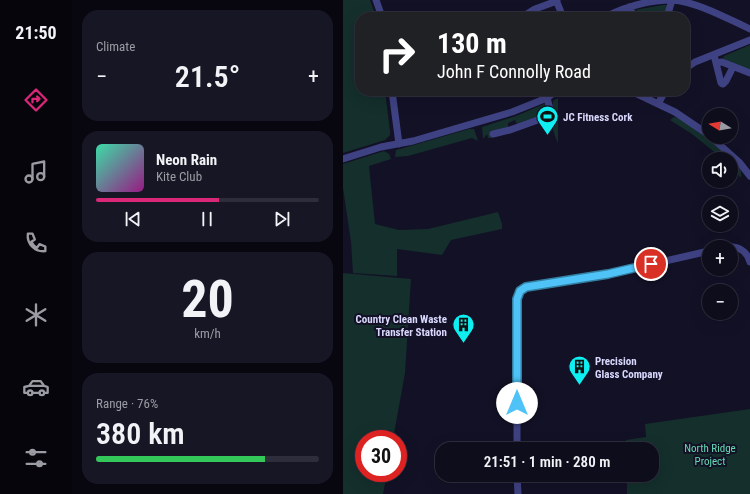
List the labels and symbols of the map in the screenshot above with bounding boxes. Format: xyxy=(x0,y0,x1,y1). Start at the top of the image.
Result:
sports icon: JC Fitness Cork xyxy=(534,104,560,137)
north arrow xyxy=(702,108,738,144)
place label: JC Fitness Cork xyxy=(563,111,633,124)
pin xyxy=(634,247,668,281)
building icon: Country Clean Waste Transfer Station xyxy=(450,312,476,345)
place label: Country Clean Waste Transfer Station xyxy=(356,313,447,339)
building icon: Precision Glass Company xyxy=(567,354,593,387)
place label: Precision Glass Company xyxy=(595,355,663,381)
position arrow xyxy=(496,382,538,424)
speed limit sign: 30 xyxy=(355,430,407,482)
park label: North Ridge Project xyxy=(684,442,736,468)

